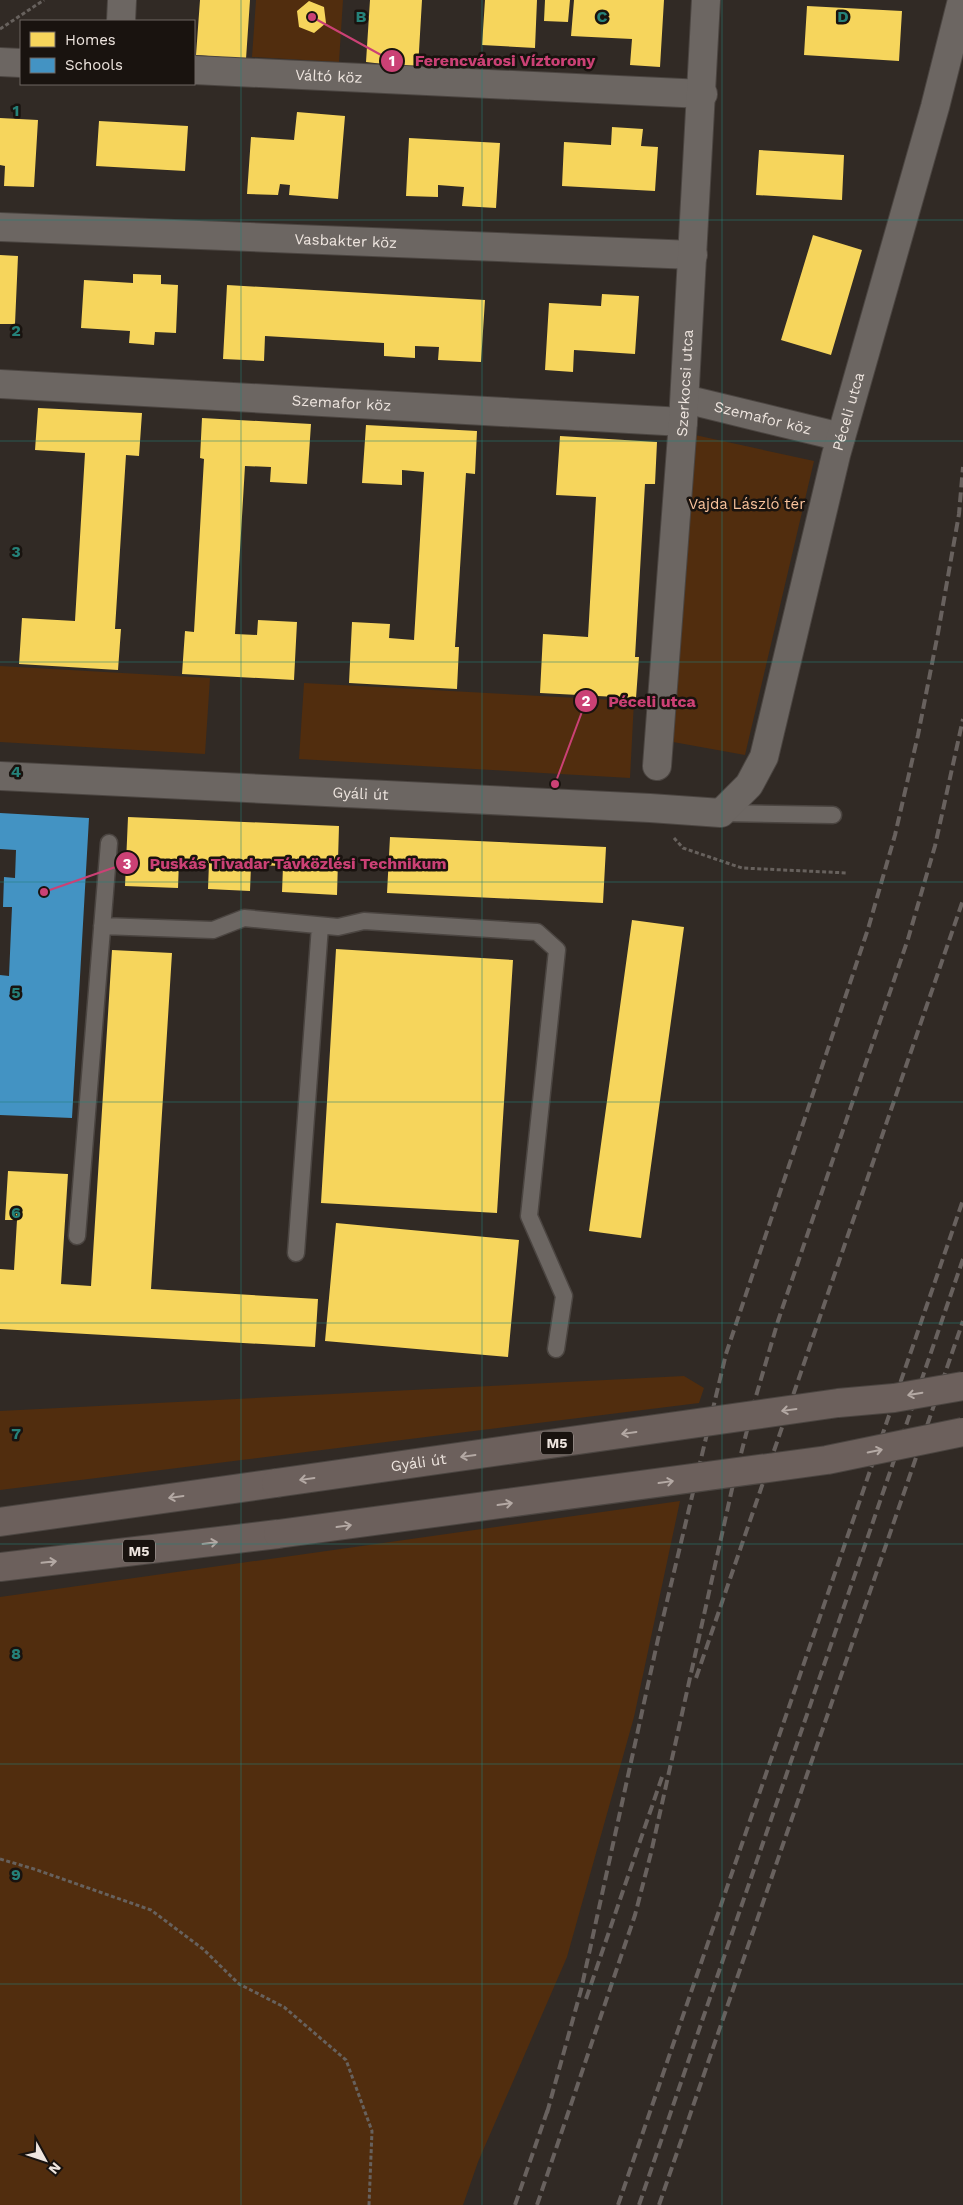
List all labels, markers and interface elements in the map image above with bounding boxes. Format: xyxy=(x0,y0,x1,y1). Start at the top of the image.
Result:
text: B xyxy=(356,7,367,26)
text: C xyxy=(597,7,608,26)
text: D xyxy=(837,7,849,26)
legend xyxy=(20,20,195,85)
text: Homes xyxy=(65,31,116,49)
callout: Ferencvárosi Víztorony xyxy=(379,45,605,76)
text: Ferencvárosi Víztorony xyxy=(415,51,596,70)
text: 1 xyxy=(389,52,395,70)
text: Schools xyxy=(65,56,123,74)
street label: Váltó köz xyxy=(295,66,363,87)
text: 1 xyxy=(13,101,19,120)
street label: Vasbakter köz xyxy=(294,230,397,252)
text: 2 xyxy=(11,321,21,340)
street label: Szerkocsi utca xyxy=(673,328,697,437)
street label: Péceli utca xyxy=(829,370,868,453)
street label: Szemafor köz xyxy=(291,391,392,415)
street label: Szemafor köz xyxy=(712,397,813,438)
park label: Vajda László tér xyxy=(689,495,805,513)
text: 3 xyxy=(11,542,21,561)
callout: Péceli utca xyxy=(573,686,706,717)
text: 2 xyxy=(582,692,591,710)
text: Péceli utca xyxy=(608,692,697,711)
text: 4 xyxy=(11,762,21,781)
street label: Gyáli út xyxy=(332,783,390,804)
callout: Puskás Tivadar Távközlési Technikum xyxy=(114,848,458,879)
text: Puskás Tivadar Távközlési Technikum xyxy=(149,854,447,873)
text: 3 xyxy=(123,855,132,873)
text: 5 xyxy=(11,983,21,1002)
text: 6 xyxy=(11,1203,21,1222)
one-way arrow xyxy=(907,1390,923,1400)
one-way arrow xyxy=(782,1405,798,1415)
text: 7 xyxy=(11,1424,21,1443)
one-way arrow xyxy=(621,1428,637,1438)
road number: M5 xyxy=(541,1432,573,1455)
one-way arrow xyxy=(866,1445,882,1455)
street label: Gyáli út xyxy=(390,1450,448,1476)
one-way arrow xyxy=(460,1451,476,1461)
one-way arrow xyxy=(299,1474,315,1484)
one-way arrow xyxy=(657,1477,673,1487)
one-way arrow xyxy=(168,1492,184,1502)
one-way arrow xyxy=(496,1499,512,1509)
one-way arrow xyxy=(335,1520,351,1530)
one-way arrow xyxy=(202,1538,218,1548)
road number: M5 xyxy=(123,1540,155,1562)
one-way arrow xyxy=(40,1557,56,1567)
text: 8 xyxy=(11,1644,21,1663)
text: 9 xyxy=(11,1865,21,1884)
north arrow xyxy=(20,2135,70,2185)
text: N xyxy=(45,2159,64,2177)

